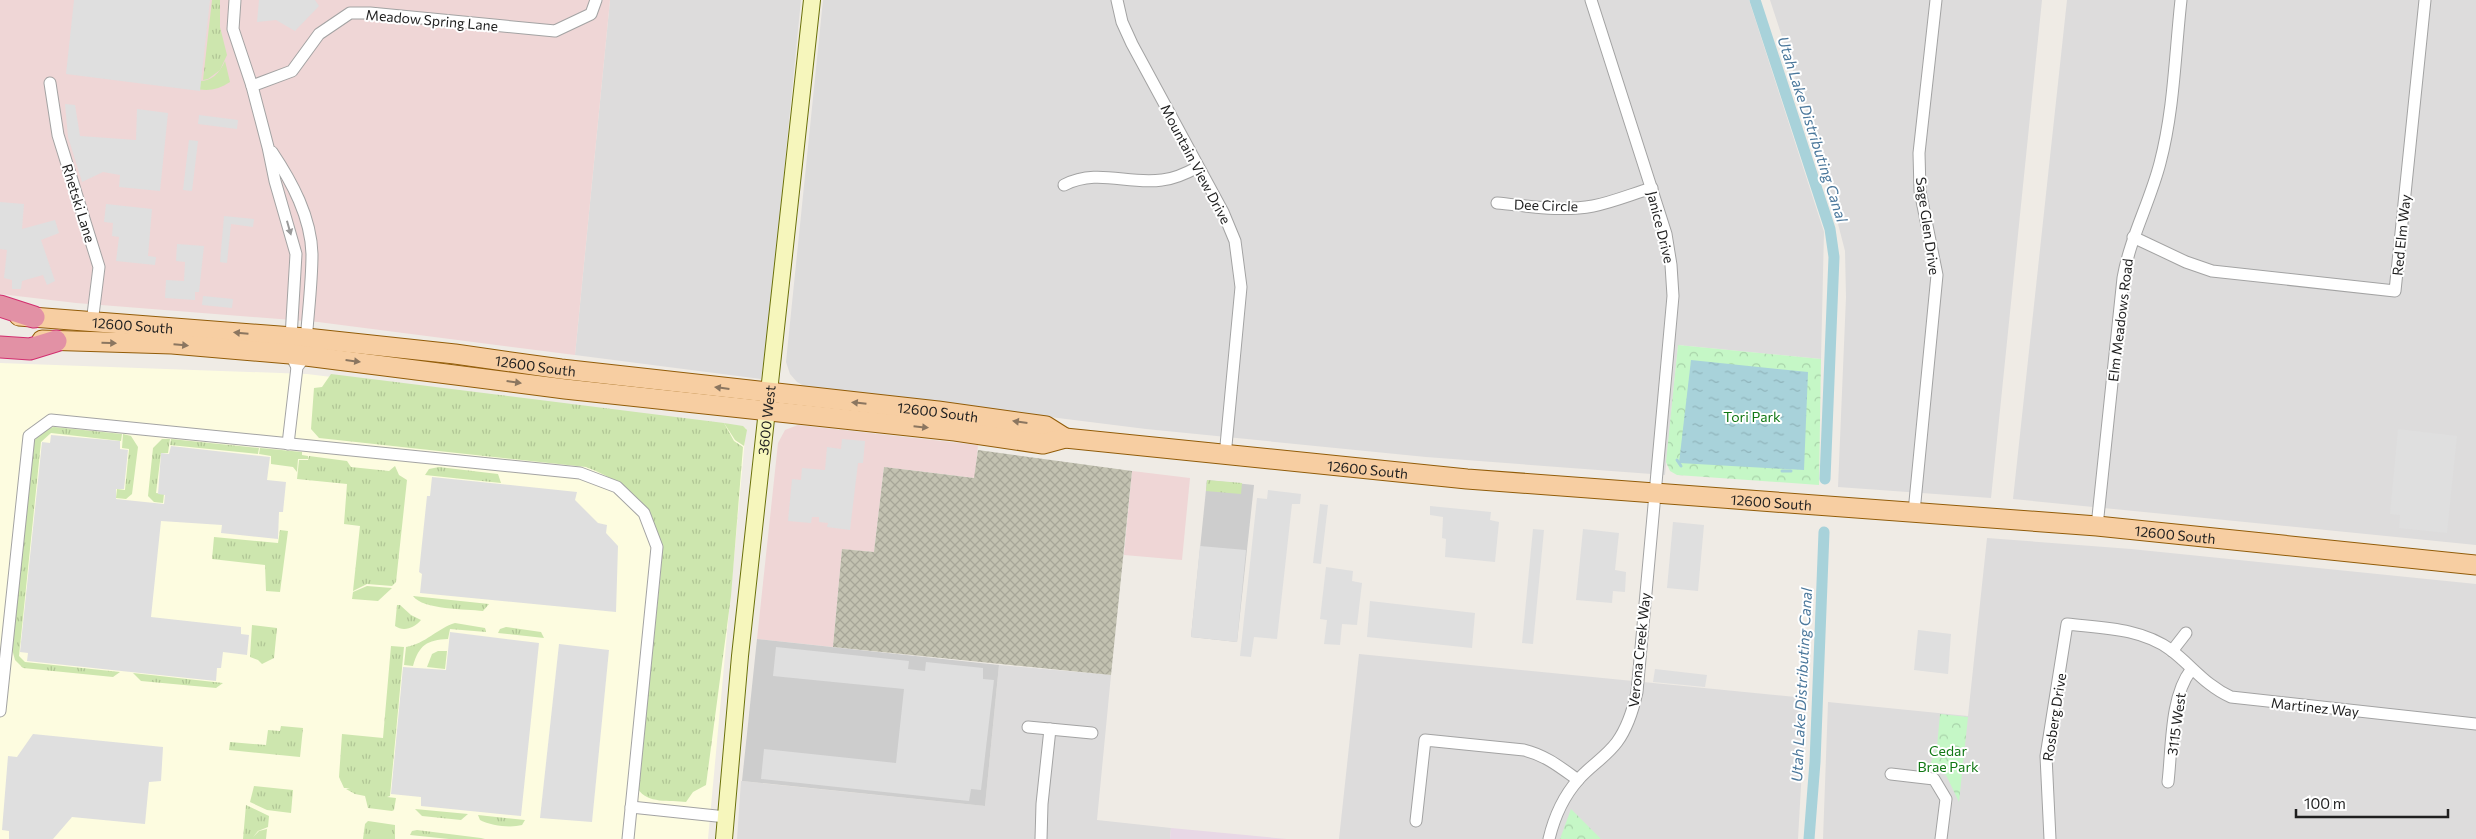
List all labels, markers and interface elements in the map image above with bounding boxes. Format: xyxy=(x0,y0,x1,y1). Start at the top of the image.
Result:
street label: Meadow Spring Lane xyxy=(365,6,499,34)
water label: Utah Lake Distributing Canal xyxy=(1774,34,1852,225)
street label: Mountain View Drive xyxy=(1157,101,1235,227)
street label: Rhetski Lane xyxy=(59,162,99,244)
street label: Sage Glen Drive xyxy=(1913,176,1943,276)
street label: Janice Drive xyxy=(1644,189,1678,265)
street label: Red Elm Way xyxy=(2388,193,2414,277)
street label: Dee Circle xyxy=(1514,195,1578,215)
one-way arrow xyxy=(286,220,294,235)
street label: Elm Meadows Road xyxy=(2104,257,2136,383)
street label: 12600 South xyxy=(91,313,174,336)
one-way arrow xyxy=(233,328,249,336)
one-way arrow xyxy=(101,339,117,347)
one-way arrow xyxy=(173,341,189,349)
street label: 12600 South xyxy=(494,351,577,379)
one-way arrow xyxy=(345,357,361,365)
one-way arrow xyxy=(506,378,522,386)
one-way arrow xyxy=(714,384,730,392)
street label: 3600 West xyxy=(754,384,778,456)
street label: 12600 South xyxy=(897,398,979,425)
one-way arrow xyxy=(851,399,867,407)
park label: Tori Park xyxy=(1723,408,1781,425)
one-way arrow xyxy=(1012,418,1028,426)
one-way arrow xyxy=(913,423,929,431)
street label: 12600 South xyxy=(1326,456,1409,481)
street label: 12600 South xyxy=(1730,490,1813,513)
street label: 12600 South xyxy=(2134,521,2216,547)
water label: Utah Lake Distributing Canal xyxy=(1787,586,1815,783)
street label: Verona Creek Way xyxy=(1625,592,1653,708)
street label: Rosberg Drive xyxy=(2039,672,2069,762)
street label: 3115 West xyxy=(2163,691,2189,757)
street label: Martinez Way xyxy=(2270,694,2360,720)
park label: Cedar Brae Park xyxy=(1917,742,1979,775)
scale bar xyxy=(2296,786,2448,818)
text: 100 m xyxy=(2304,794,2346,812)

